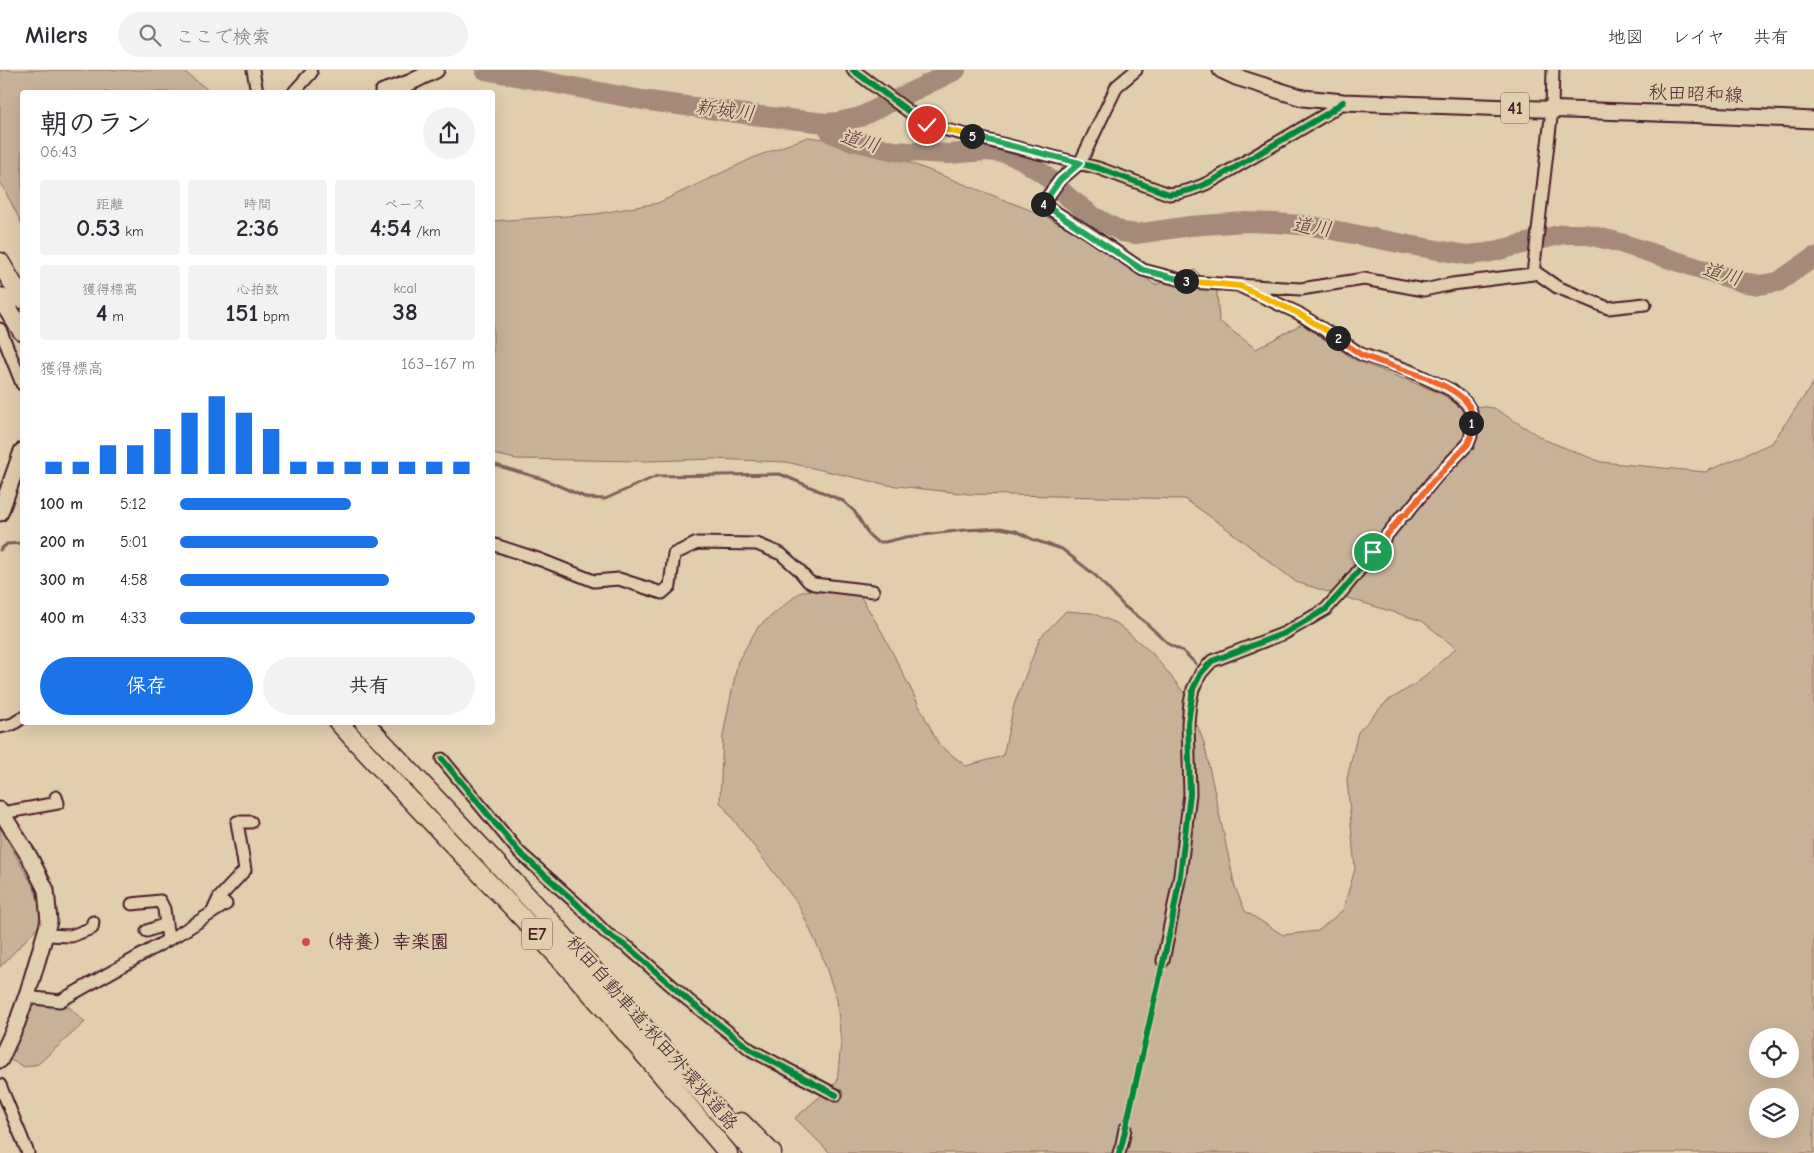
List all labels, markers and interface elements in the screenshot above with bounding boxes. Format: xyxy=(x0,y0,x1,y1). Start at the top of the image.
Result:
search box xyxy=(118,12,468,57)
text: Milers xyxy=(25,21,88,49)
icon: search xyxy=(136,21,164,49)
text: ここで検索 xyxy=(176,26,271,48)
text: 地図 xyxy=(1608,27,1644,48)
text: レイヤ xyxy=(1672,27,1725,48)
text: 共有 xyxy=(1753,27,1789,48)
street label: 秋田昭和線 xyxy=(1648,81,1744,107)
road number: 41 xyxy=(1501,92,1529,124)
water label: 新城川 xyxy=(694,95,756,125)
pin xyxy=(906,104,948,146)
button: share xyxy=(423,107,475,159)
text: 朝のラン xyxy=(40,108,152,140)
icon: check xyxy=(913,111,941,139)
water label: 道川 xyxy=(838,124,882,158)
pin: 5 xyxy=(960,124,984,148)
text: 5 xyxy=(969,128,976,145)
text: 06:43 xyxy=(40,143,77,161)
pin: 4 xyxy=(1030,192,1056,216)
text: 距離 xyxy=(96,196,124,213)
text: 時間 xyxy=(243,196,271,213)
text: ペース xyxy=(385,196,426,213)
text: 4 xyxy=(1040,196,1047,213)
text: 0.53 xyxy=(76,213,121,242)
text: 2:36 xyxy=(236,213,279,242)
text: 4:54 xyxy=(370,213,412,242)
water label: 道川 xyxy=(1291,213,1333,241)
text: km xyxy=(121,223,144,240)
text: /km xyxy=(412,223,441,240)
water label: 道川 xyxy=(1700,257,1744,291)
pin: 3 xyxy=(1174,268,1198,294)
text: 3 xyxy=(1183,273,1190,290)
text: kcal xyxy=(393,280,417,297)
text: 獲得標高 xyxy=(82,281,138,298)
text: 心拍数 xyxy=(236,281,278,298)
text: 38 xyxy=(393,297,418,326)
text: 4 xyxy=(96,298,108,327)
text: 151 xyxy=(225,298,258,327)
text: m xyxy=(108,308,124,325)
text: bpm xyxy=(258,308,290,325)
pin: 2 xyxy=(1326,326,1350,350)
text: 2 xyxy=(1335,330,1342,347)
text: 163–167 m xyxy=(401,355,475,373)
text: 獲得標高 xyxy=(40,360,104,378)
pin: 1 xyxy=(1458,410,1484,436)
text: 1 xyxy=(1469,415,1474,432)
text: 100 m xyxy=(40,495,83,513)
text: 5:12 xyxy=(120,495,146,513)
pin xyxy=(1352,531,1394,573)
text: 200 m xyxy=(40,533,85,551)
text: 5:01 xyxy=(120,533,148,551)
icon: arrive xyxy=(1359,538,1387,566)
text: 300 m xyxy=(40,571,85,589)
text: 4:58 xyxy=(120,571,148,589)
text: 400 m xyxy=(40,609,84,627)
text: 4:33 xyxy=(120,609,147,627)
button: 保存 xyxy=(40,657,253,715)
button: 共有 xyxy=(263,657,475,715)
road number: E7 xyxy=(522,919,552,950)
place label: （特養）幸楽園 xyxy=(316,931,449,953)
street label: 秋田自動車道;秋田外環状道路 xyxy=(561,931,743,1135)
marker: （特養）幸楽園 xyxy=(300,936,312,948)
map controls xyxy=(1749,1028,1799,1138)
button: locate xyxy=(1749,1028,1799,1078)
button: layers xyxy=(1749,1088,1799,1138)

